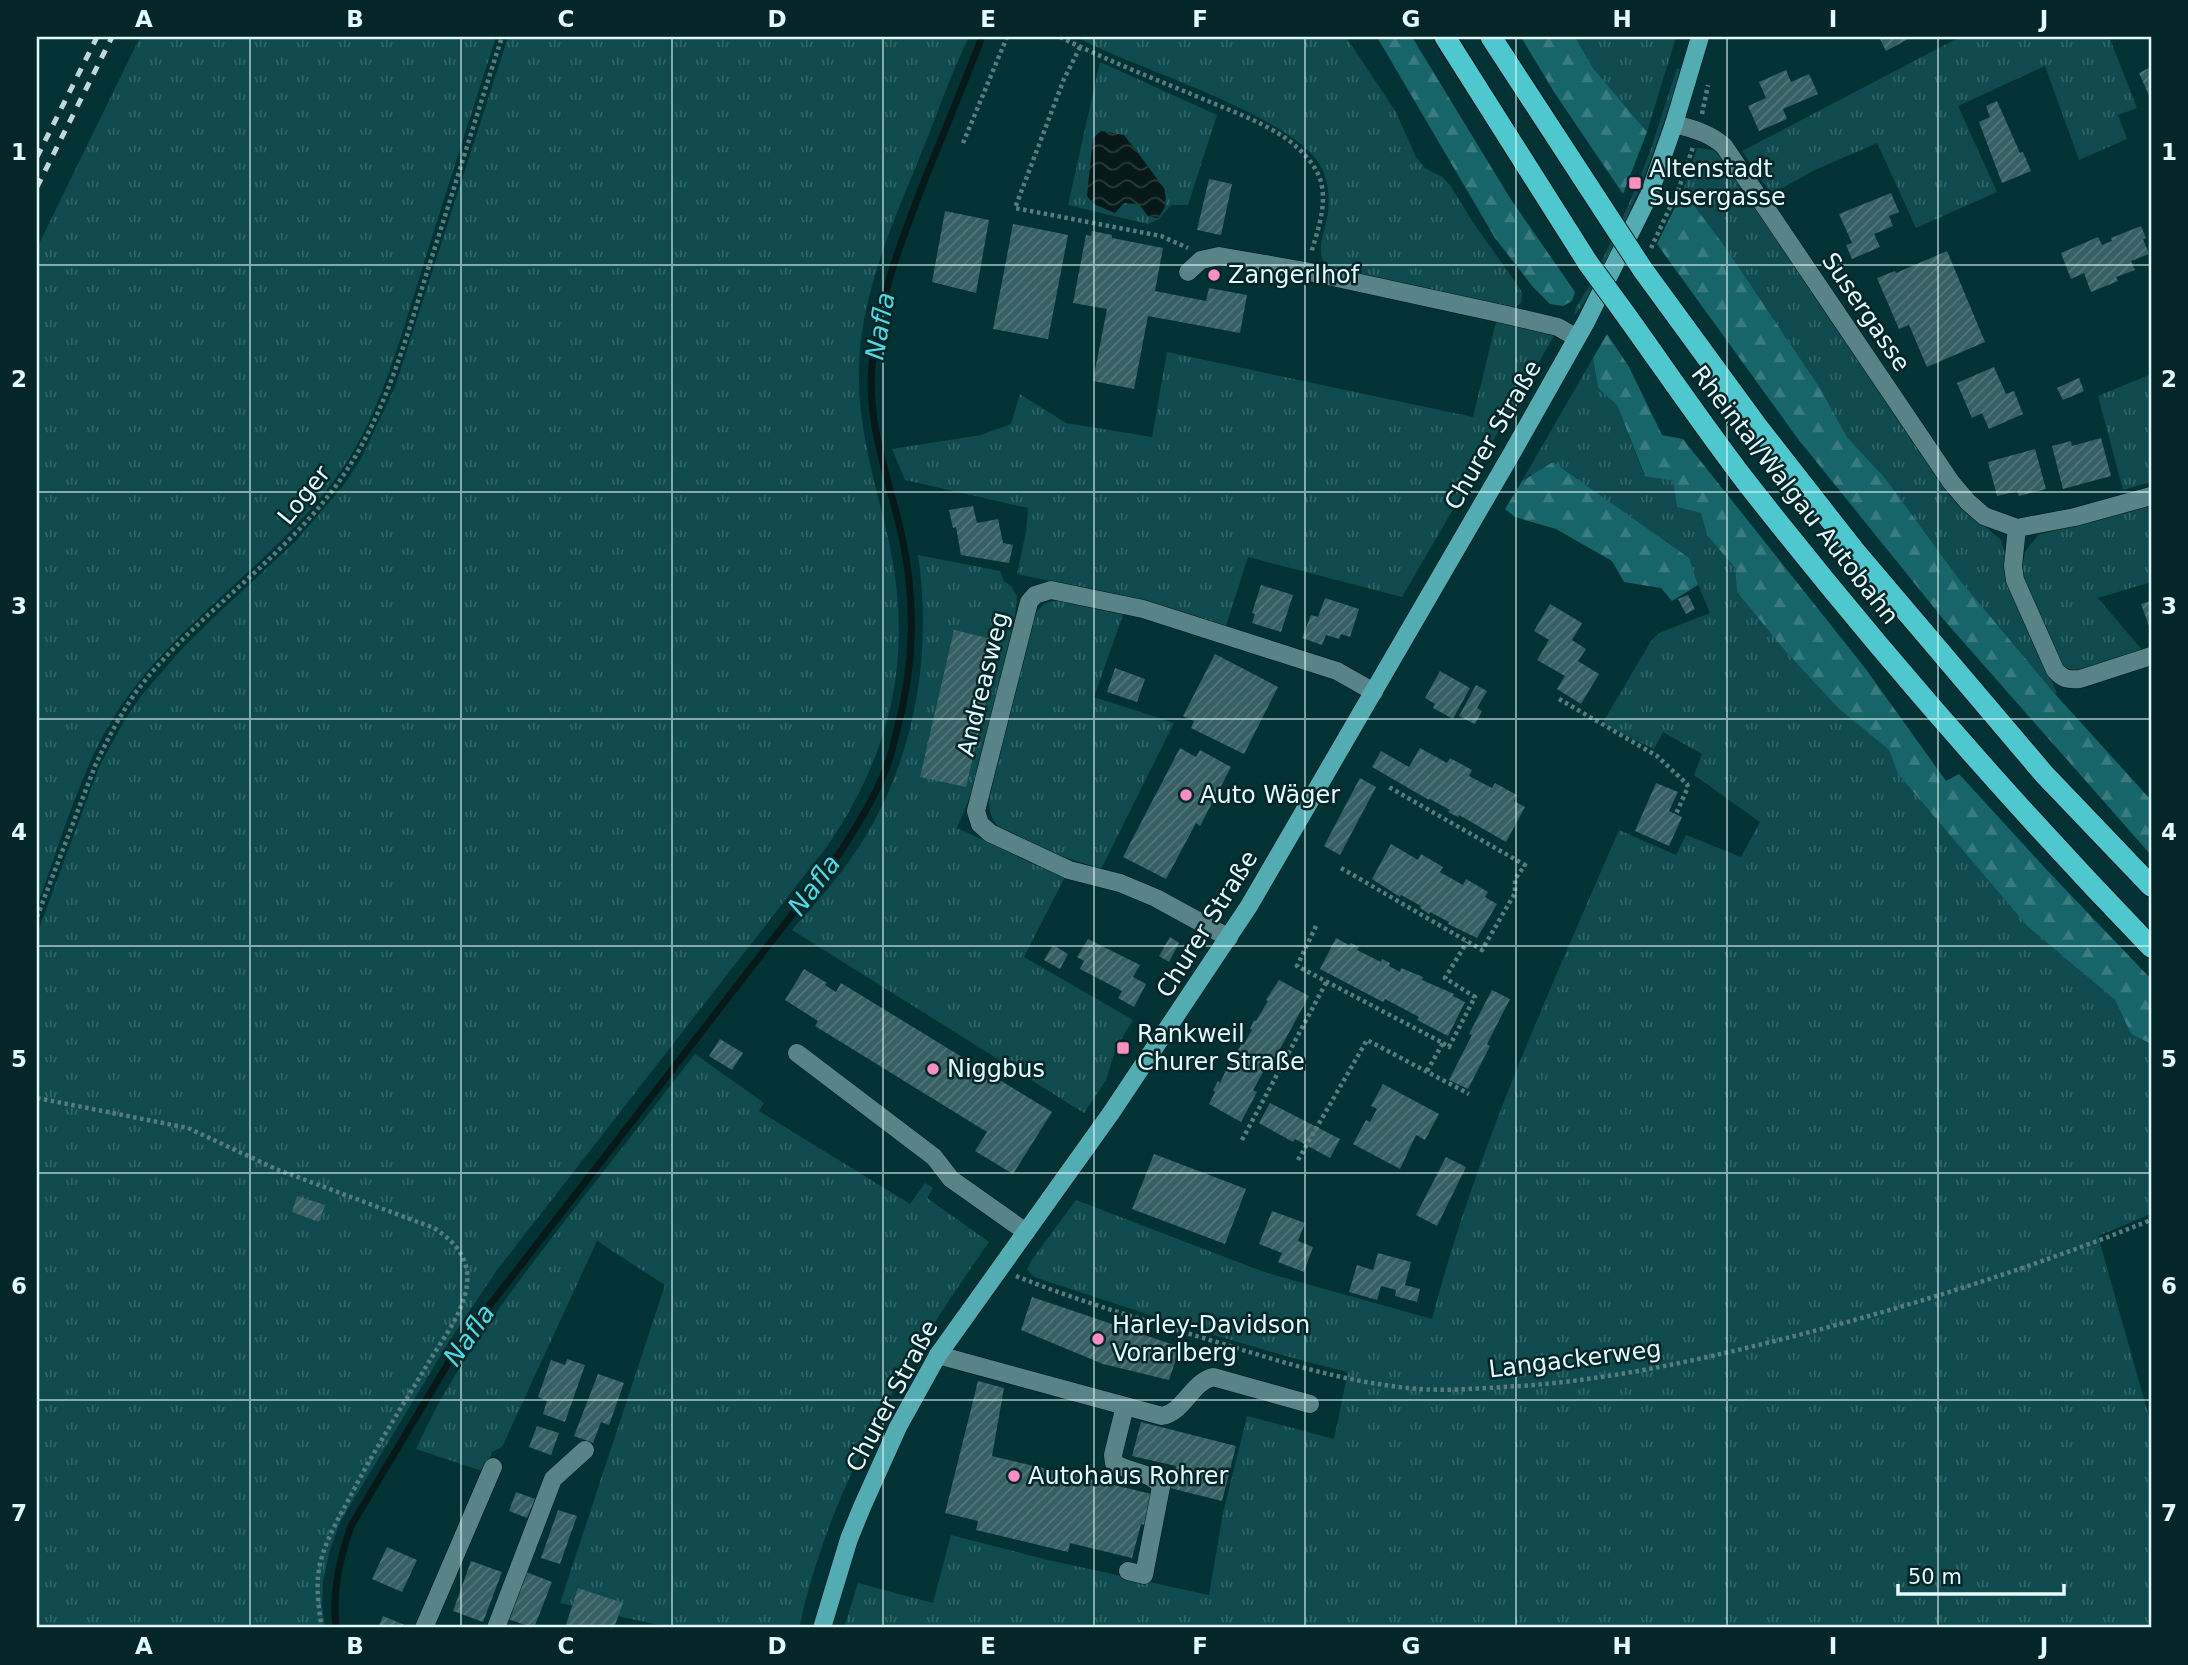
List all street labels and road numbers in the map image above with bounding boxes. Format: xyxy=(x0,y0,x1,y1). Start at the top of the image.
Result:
street label: Susergasse xyxy=(1816,247,1916,377)
street label: Churer Straße xyxy=(1439,355,1547,515)
street label: Rheintal/Walgau Autobahn xyxy=(1686,360,1904,630)
street label: Loger xyxy=(272,460,336,530)
street label: Andreasweg xyxy=(952,609,1014,759)
street label: Churer Straße xyxy=(1151,845,1263,1003)
street label: Churer Straße xyxy=(840,1315,944,1477)
street label: Langackerweg xyxy=(1487,1335,1663,1383)

